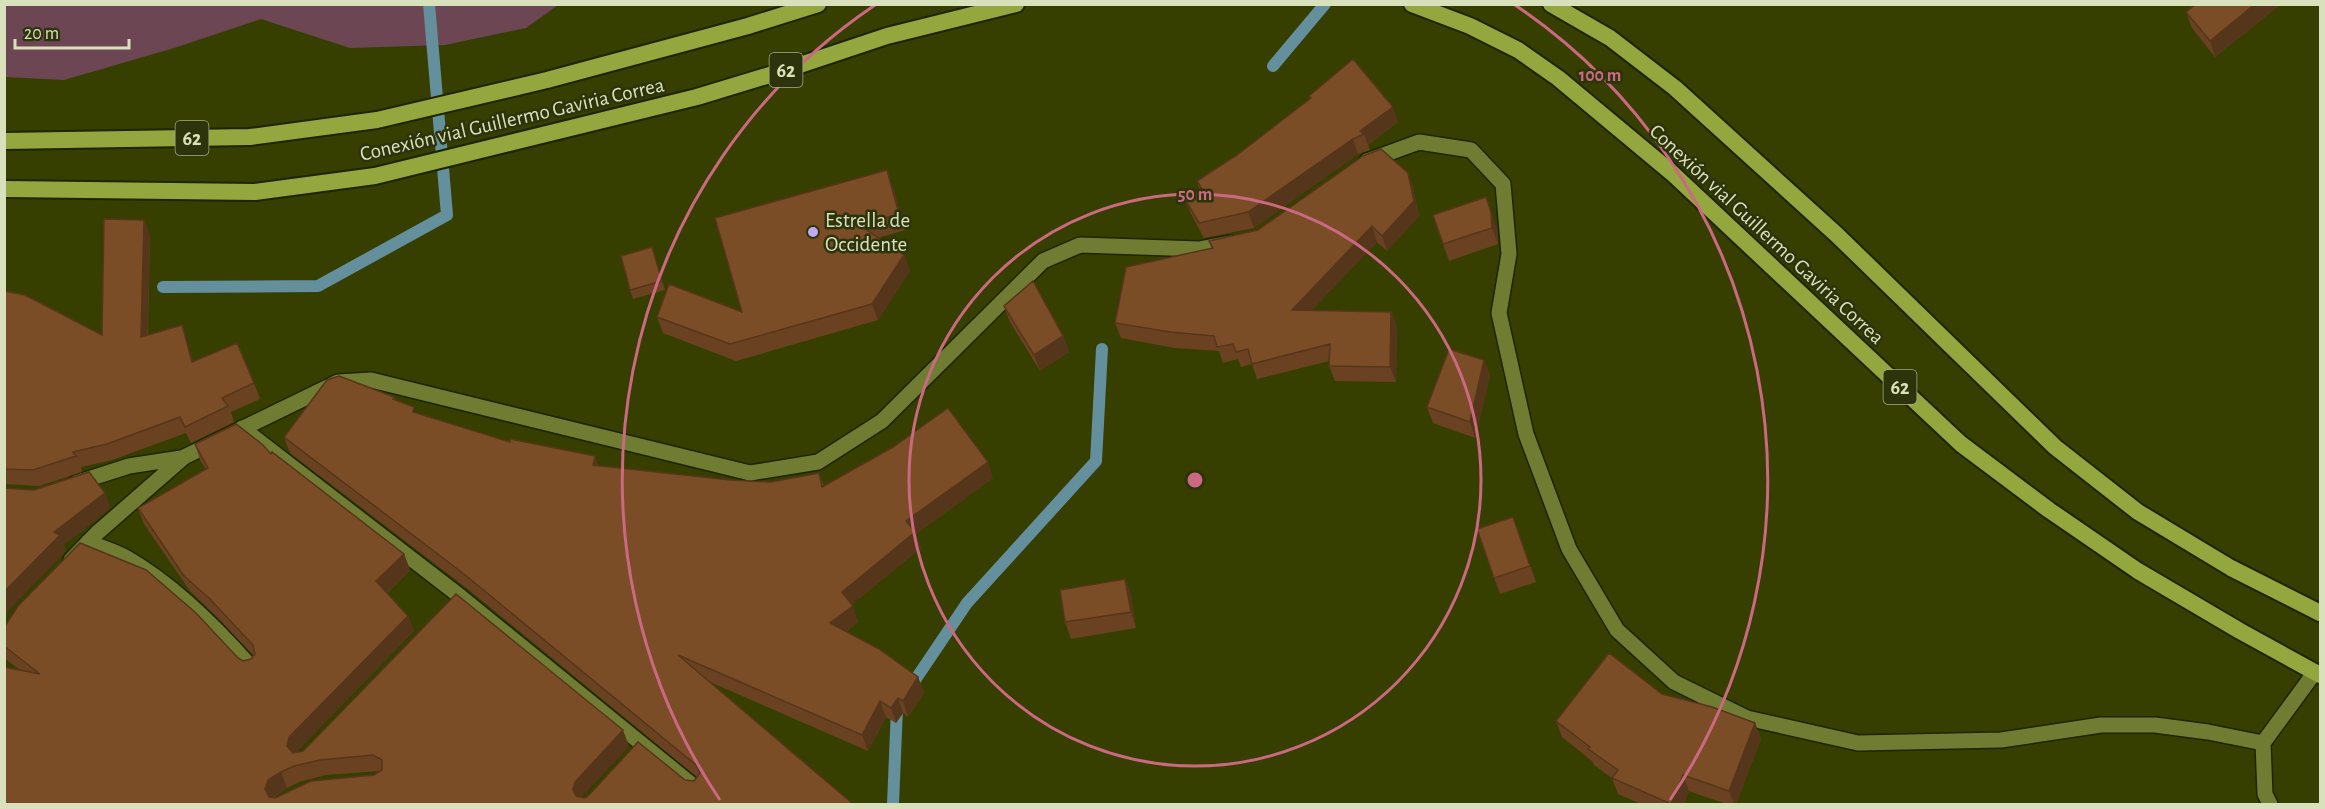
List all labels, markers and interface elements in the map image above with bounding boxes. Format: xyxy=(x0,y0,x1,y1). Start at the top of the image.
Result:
scale bar xyxy=(15,12,129,50)
text: 20 m xyxy=(24,25,59,43)
road number: 62 xyxy=(770,53,802,87)
text: 100 m xyxy=(1579,67,1621,85)
street label: Conexión vial Guillermo Gaviria Correa xyxy=(358,74,667,165)
street label: Conexión vial Guillermo Gaviria Correa xyxy=(1645,120,1888,349)
road number: 62 xyxy=(176,121,208,155)
text: 50 m xyxy=(1178,186,1212,204)
place label: Estrella de Occidente xyxy=(825,210,910,255)
marker: Estrella de Occidente xyxy=(806,225,820,239)
road number: 62 xyxy=(1884,370,1916,404)
centre of rings xyxy=(1185,470,1205,490)

